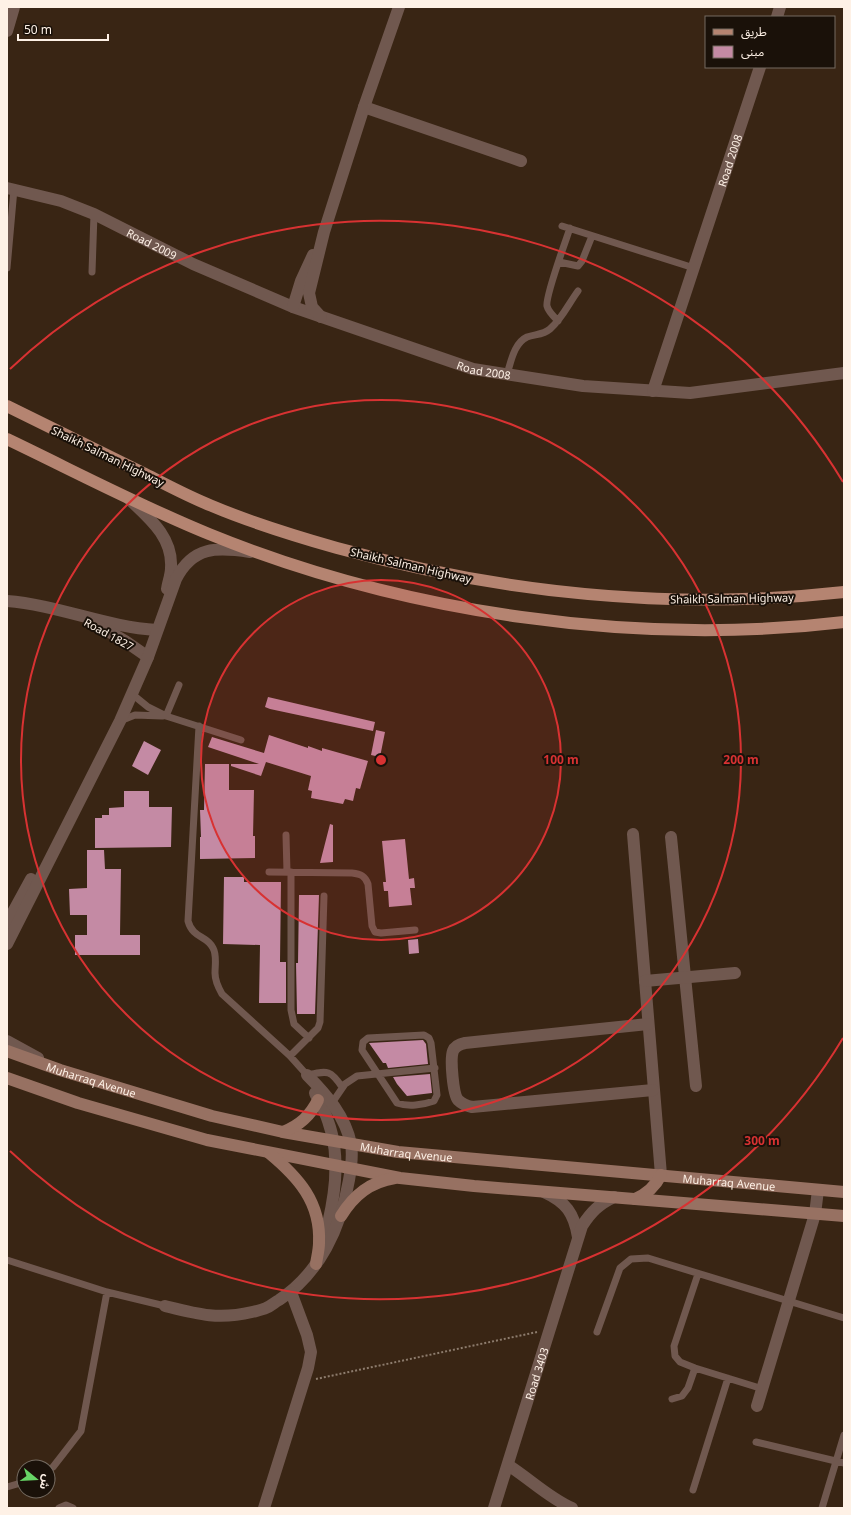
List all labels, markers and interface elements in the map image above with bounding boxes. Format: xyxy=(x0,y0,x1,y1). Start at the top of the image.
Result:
scale bar xyxy=(18,16,108,42)
legend xyxy=(705,16,835,68)
text: 50 m xyxy=(24,21,52,38)
text: طريق xyxy=(741,23,767,40)
text: مبنى xyxy=(741,43,764,60)
street label: Road 2008 xyxy=(714,132,745,188)
street label: Road 2009 xyxy=(124,224,180,262)
street label: Road 2008 xyxy=(455,357,512,382)
street label: Shaikh Salman Highway xyxy=(49,422,167,490)
street label: Shaikh Salman Highway xyxy=(349,544,473,586)
street label: Shaikh Salman Highway xyxy=(670,589,794,607)
street label: Road 1827 xyxy=(82,614,136,654)
text: 100 m xyxy=(543,751,579,768)
text: 200 m xyxy=(723,751,759,768)
centre of rings xyxy=(374,753,388,767)
street label: Muharraq Avenue xyxy=(44,1058,138,1100)
text: 300 m xyxy=(744,1132,780,1149)
street label: Muharraq Avenue xyxy=(359,1138,453,1164)
street label: Muharraq Avenue xyxy=(682,1170,776,1193)
street label: Road 3403 xyxy=(521,1345,551,1402)
north arrow xyxy=(16,1459,56,1499)
text: ش xyxy=(37,1473,55,1492)

